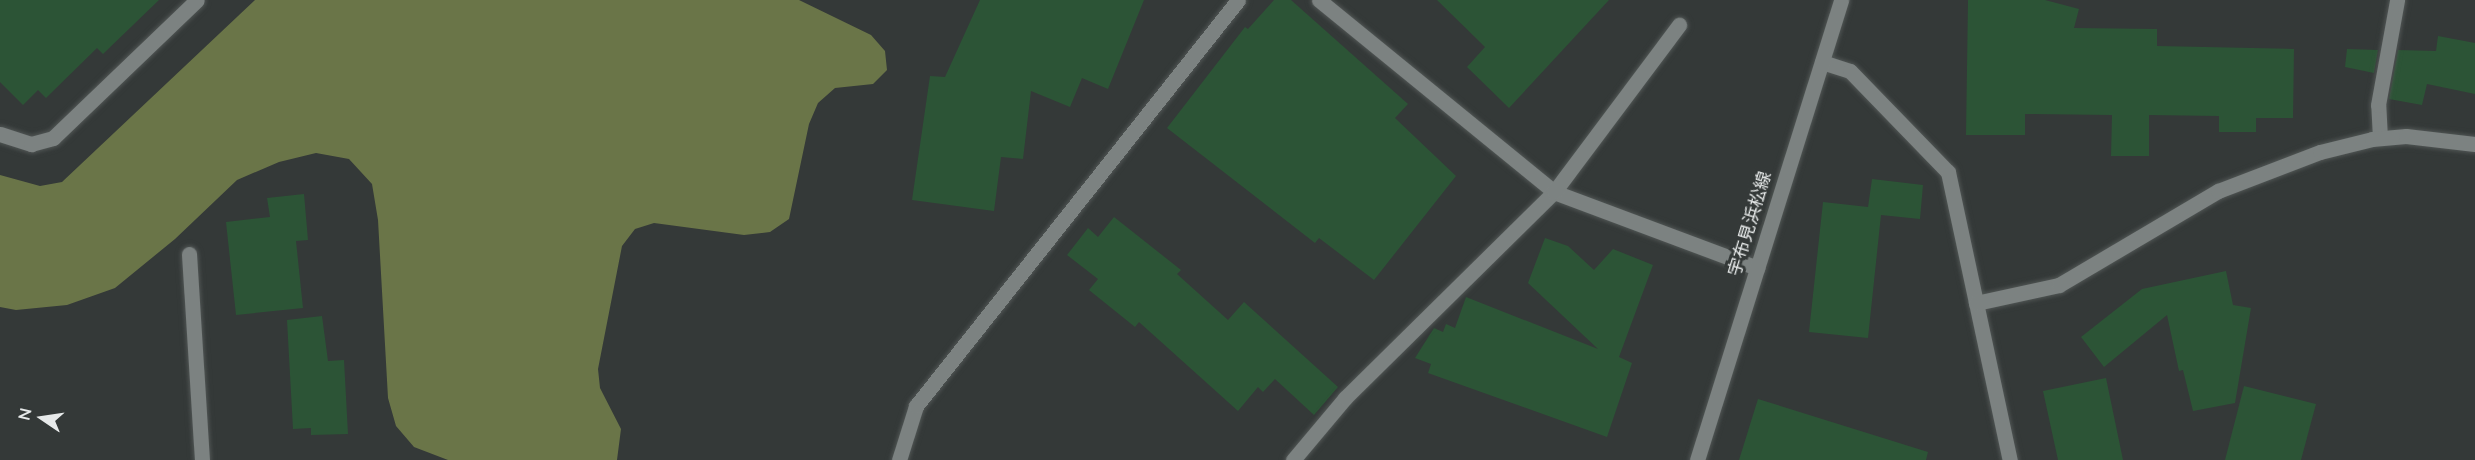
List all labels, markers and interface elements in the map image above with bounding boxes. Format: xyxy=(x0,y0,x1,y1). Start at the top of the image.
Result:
street label: 宇布見浜松線 xyxy=(1724,169,1776,279)
north arrow xyxy=(12,388,72,448)
text: N xyxy=(13,406,36,422)

